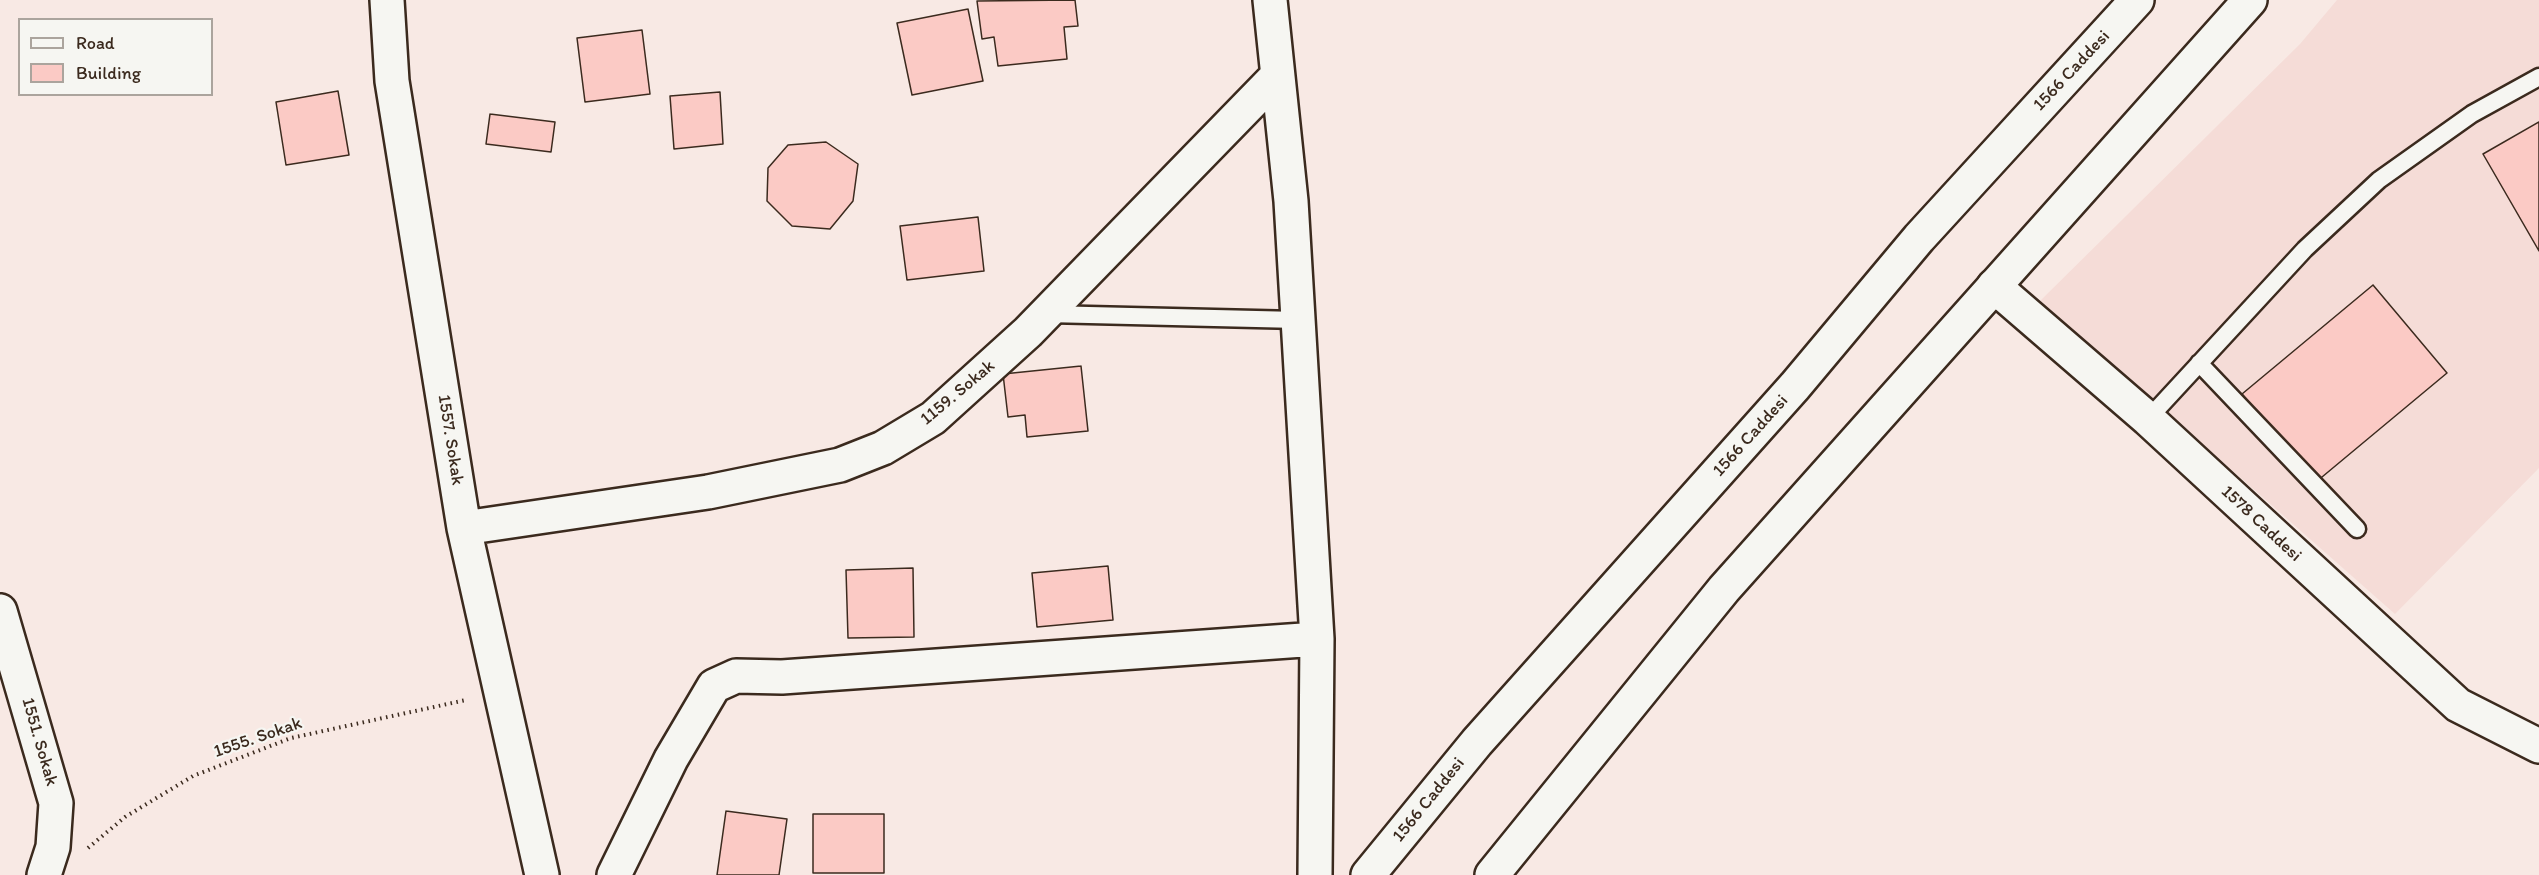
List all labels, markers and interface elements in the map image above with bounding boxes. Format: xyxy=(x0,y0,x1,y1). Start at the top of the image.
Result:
legend xyxy=(18,18,213,96)
street label: 1566 Caddesi xyxy=(2029,26,2115,116)
text: Road xyxy=(76,32,115,54)
text: Building xyxy=(76,62,141,84)
street label: 1159. Sokak xyxy=(916,356,1000,430)
street label: 1566 Caddesi xyxy=(1709,391,1793,481)
street label: 1557. Sokak xyxy=(432,393,468,487)
street label: 1578 Caddesi xyxy=(2216,481,2306,567)
street label: 1551. Sokak xyxy=(16,695,62,789)
street label: 1555. Sokak xyxy=(211,713,305,763)
street label: 1566 Caddesi xyxy=(1388,753,1470,847)

